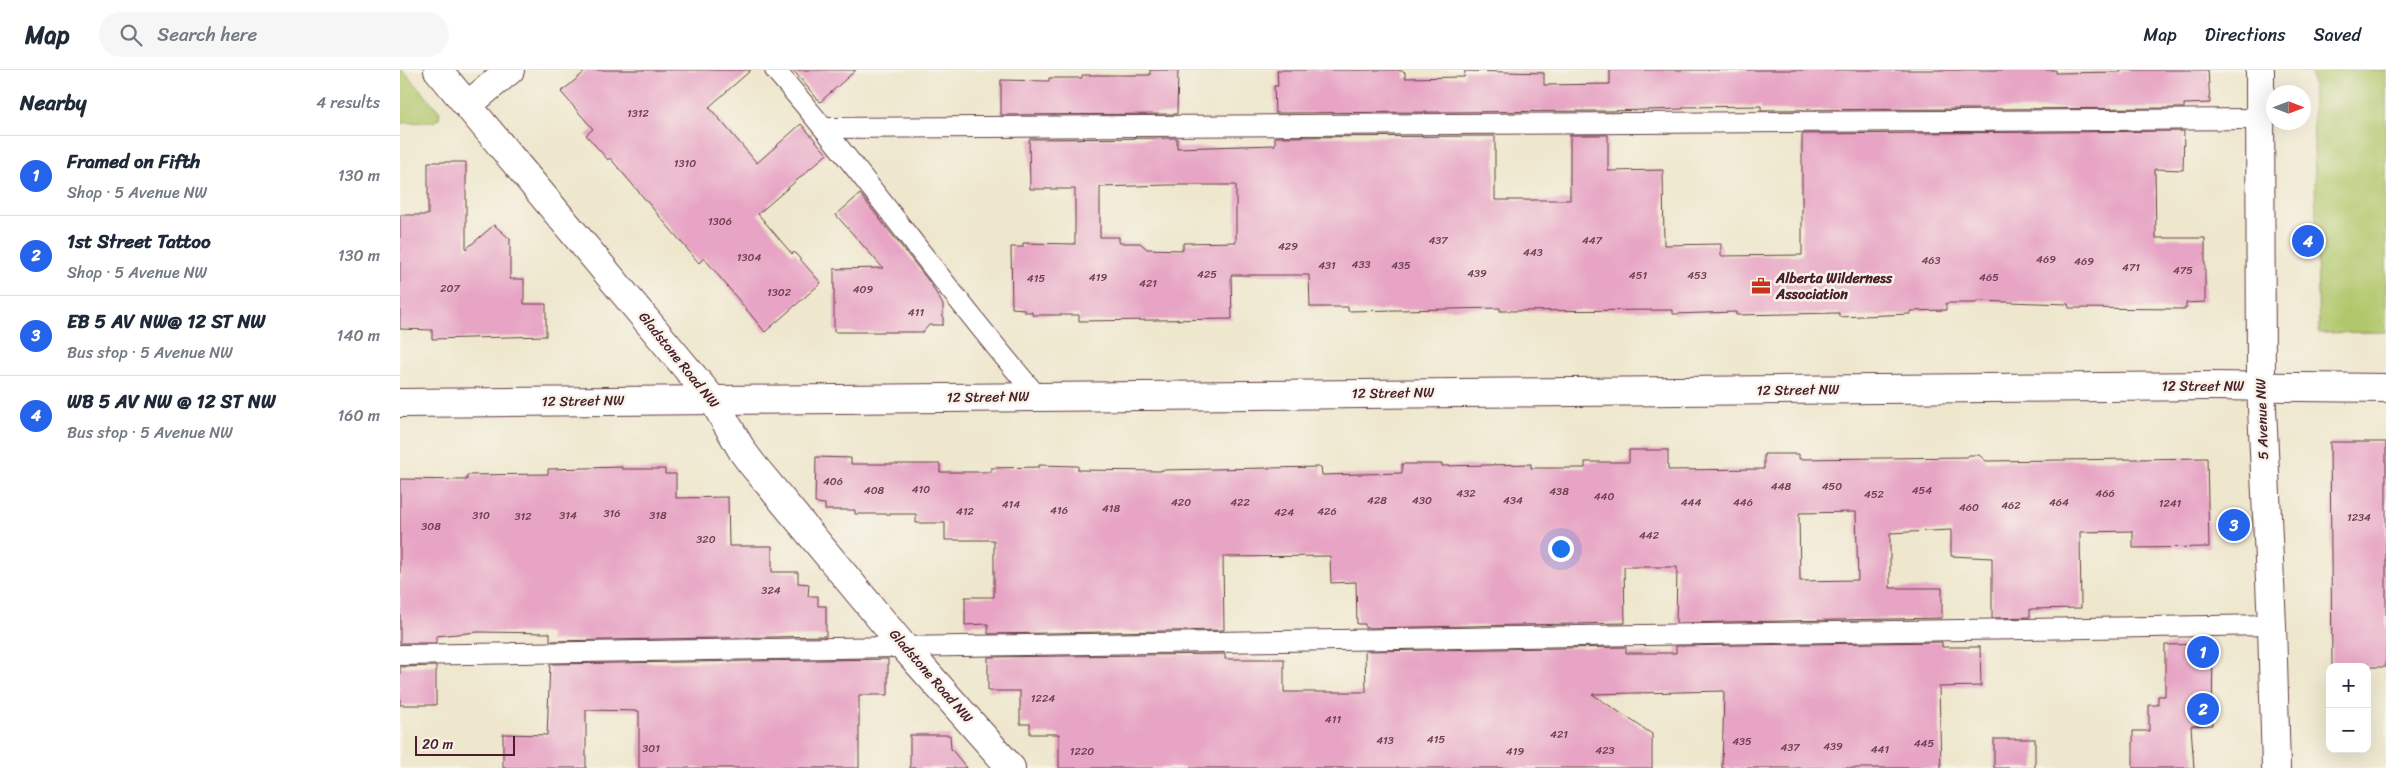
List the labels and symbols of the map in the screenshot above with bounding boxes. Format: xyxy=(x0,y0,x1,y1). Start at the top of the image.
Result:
north arrow xyxy=(2266,85,2311,130)
house number: 1312 xyxy=(627,104,650,123)
house number: 1310 xyxy=(674,154,696,173)
house number: 1306 xyxy=(708,212,732,231)
pin: 4 xyxy=(2292,222,2324,260)
house number: 437 xyxy=(1428,231,1448,250)
house number: 447 xyxy=(1582,231,1603,250)
house number: 429 xyxy=(1278,237,1298,256)
house number: 443 xyxy=(1523,243,1543,262)
house number: 1304 xyxy=(737,248,761,267)
house number: 469 xyxy=(2036,250,2056,269)
house number: 463 xyxy=(1921,251,1941,270)
house number: 469 xyxy=(2074,252,2094,271)
house number: 433 xyxy=(1352,255,1370,274)
house number: 431 xyxy=(1318,256,1336,275)
house number: 435 xyxy=(1391,256,1411,275)
house number: 471 xyxy=(2122,258,2140,277)
house number: 475 xyxy=(2173,261,2193,280)
house number: 439 xyxy=(1467,264,1487,283)
house number: 425 xyxy=(1197,265,1217,284)
house number: 451 xyxy=(1629,266,1647,285)
house number: 453 xyxy=(1687,266,1707,285)
place label: Alberta Wilderness Association xyxy=(1775,266,1893,307)
house number: 419 xyxy=(1089,268,1107,287)
house number: 465 xyxy=(1979,268,1999,287)
house number: 415 xyxy=(1027,269,1045,288)
house number: 421 xyxy=(1139,274,1157,293)
office icon: Alberta Wilderness Association xyxy=(1750,275,1772,297)
house number: 207 xyxy=(440,279,461,298)
house number: 409 xyxy=(853,280,874,299)
house number: 1302 xyxy=(767,283,792,302)
house number: 411 xyxy=(908,303,924,322)
street label: Gladstone Road NW xyxy=(632,306,726,414)
street label: 12 Street NW xyxy=(2162,374,2244,399)
street label: 12 Street NW xyxy=(1756,377,1840,403)
street label: 5 Avenue NW xyxy=(2248,378,2276,460)
street label: 12 Street NW xyxy=(1351,380,1435,406)
street label: 12 Street NW xyxy=(946,384,1030,410)
street label: 12 Street NW xyxy=(541,388,625,414)
house number: 406 xyxy=(823,472,843,491)
house number: 448 xyxy=(1771,477,1792,496)
house number: 450 xyxy=(1822,477,1842,496)
house number: 410 xyxy=(912,480,930,499)
house number: 408 xyxy=(864,481,885,500)
house number: 454 xyxy=(1912,481,1932,500)
house number: 438 xyxy=(1549,482,1569,501)
house number: 432 xyxy=(1456,484,1476,503)
house number: 466 xyxy=(2095,484,2115,503)
house number: 452 xyxy=(1864,485,1885,504)
house number: 440 xyxy=(1594,487,1614,506)
house number: 428 xyxy=(1367,491,1387,510)
house number: 430 xyxy=(1412,491,1432,510)
house number: 434 xyxy=(1503,491,1523,510)
house number: 420 xyxy=(1171,493,1191,512)
house number: 422 xyxy=(1230,493,1250,512)
house number: 444 xyxy=(1681,493,1701,512)
house number: 446 xyxy=(1733,493,1753,512)
house number: 464 xyxy=(2049,493,2069,512)
house number: 1241 xyxy=(2159,494,2182,513)
house number: 414 xyxy=(1002,495,1020,514)
house number: 462 xyxy=(2001,496,2021,515)
house number: 460 xyxy=(1959,498,1979,517)
house number: 418 xyxy=(1102,499,1120,518)
house number: 416 xyxy=(1050,501,1068,520)
house number: 412 xyxy=(956,502,975,521)
house number: 426 xyxy=(1317,502,1337,521)
house number: 424 xyxy=(1274,503,1294,522)
house number: 316 xyxy=(603,504,621,523)
house number: 310 xyxy=(472,506,490,525)
house number: 314 xyxy=(559,506,577,525)
house number: 318 xyxy=(649,506,667,525)
pin: 3 xyxy=(2218,506,2250,544)
house number: 312 xyxy=(514,507,532,526)
house number: 1234 xyxy=(2347,508,2371,527)
house number: 308 xyxy=(421,517,441,536)
house number: 442 xyxy=(1639,526,1660,545)
house number: 320 xyxy=(696,530,716,549)
your location xyxy=(1548,536,1574,562)
house number: 324 xyxy=(761,581,781,600)
street label: Gladstone Road NW xyxy=(883,623,979,729)
pin: 1 xyxy=(2187,633,2219,671)
house number: 1224 xyxy=(1031,689,1055,708)
pin: 2 xyxy=(2187,690,2219,728)
house number: 411 xyxy=(1325,710,1341,729)
house number: 421 xyxy=(1550,725,1568,744)
house number: 415 xyxy=(1427,730,1445,749)
house number: 413 xyxy=(1376,731,1394,750)
house number: 435 xyxy=(1732,732,1752,751)
scale bar xyxy=(415,733,515,756)
house number: 445 xyxy=(1914,734,1935,753)
house number: 439 xyxy=(1823,737,1843,756)
house number: 437 xyxy=(1780,738,1800,757)
house number: 301 xyxy=(642,739,660,758)
house number: 441 xyxy=(1871,740,1890,759)
house number: 423 xyxy=(1595,741,1615,760)
house number: 1220 xyxy=(1070,742,1094,761)
house number: 419 xyxy=(1506,742,1524,761)

